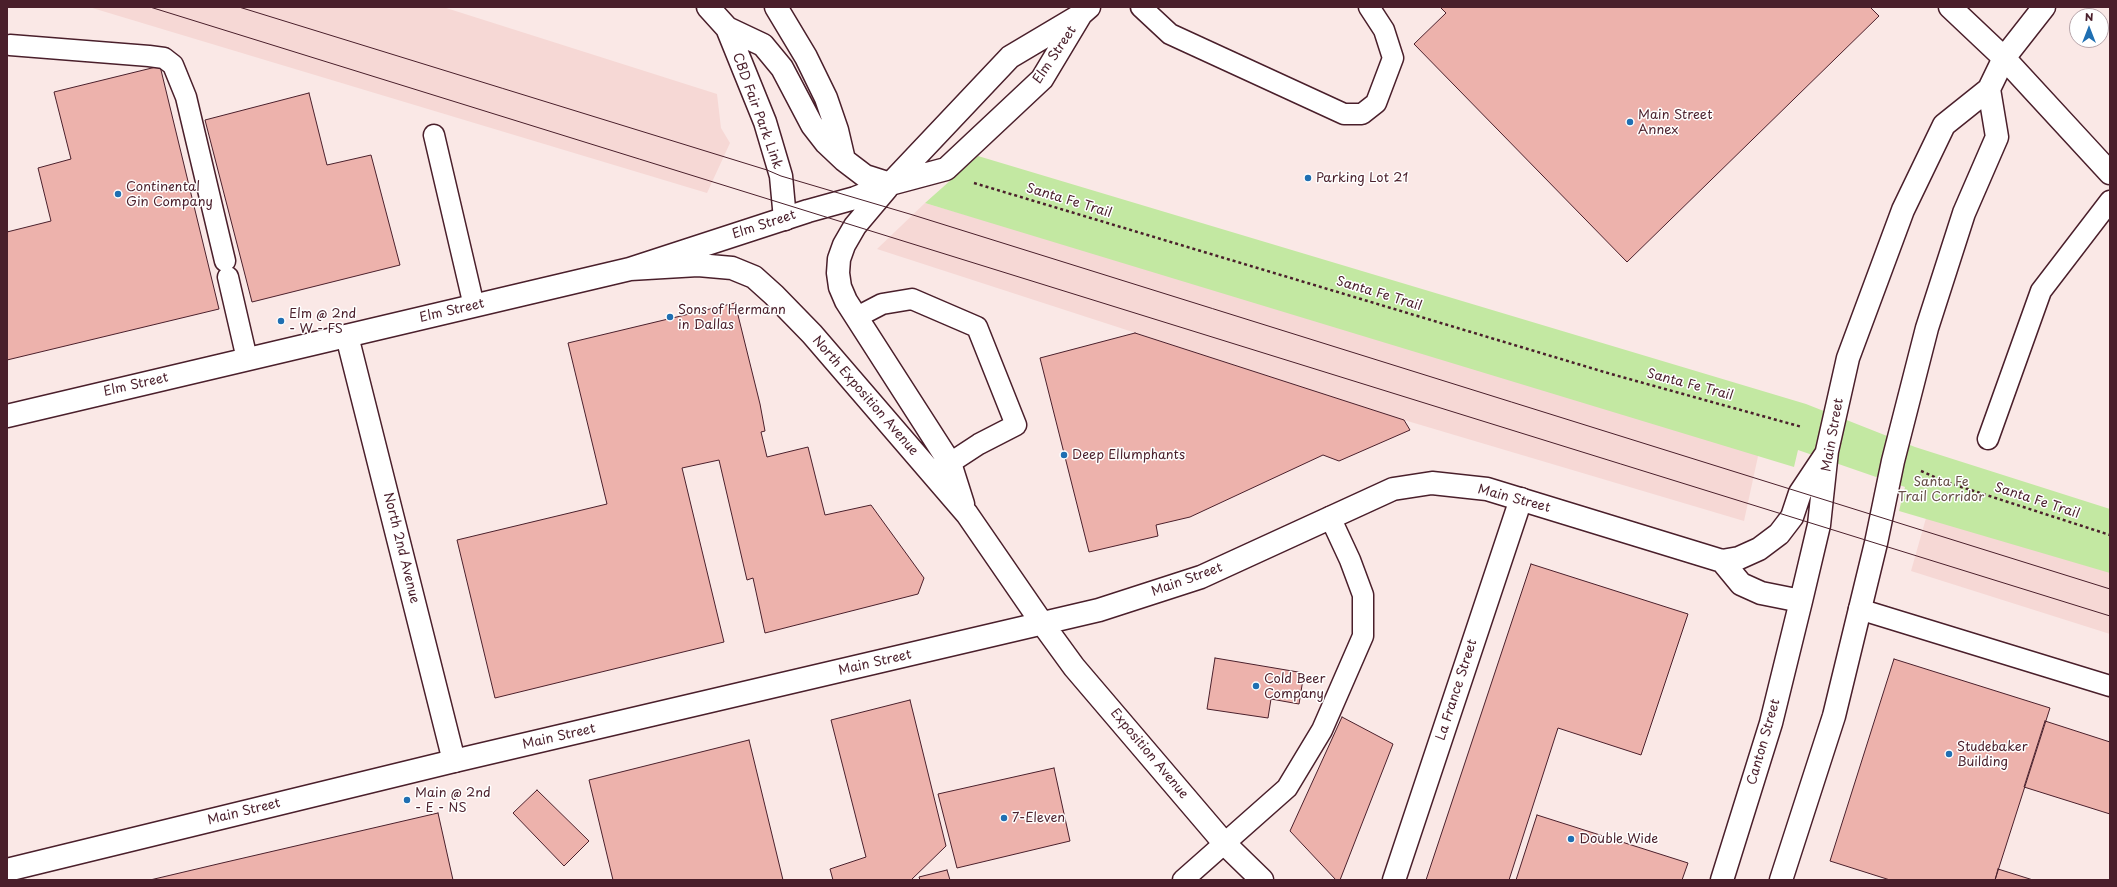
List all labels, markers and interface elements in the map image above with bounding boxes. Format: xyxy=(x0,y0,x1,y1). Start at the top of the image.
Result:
north arrow xyxy=(2069,8,2109,48)
text: N xyxy=(2085,8,2093,25)
street label: Elm Street xyxy=(1030,23,1080,87)
street label: CBD Fair Park Link xyxy=(729,51,785,171)
place label: Main Street Annex xyxy=(1638,107,1712,138)
marker: Main Street Annex xyxy=(1625,117,1635,127)
place label: Parking Lot 21 xyxy=(1316,170,1408,186)
marker: Parking Lot 21 xyxy=(1303,173,1313,183)
place label: Continental Gin Company xyxy=(126,179,213,210)
street label: Santa Fe Trail xyxy=(1024,181,1114,221)
marker: Continental Gin Company xyxy=(113,189,123,199)
street label: Elm Street xyxy=(730,207,798,243)
street label: Santa Fe Trail xyxy=(1334,274,1424,314)
street label: Elm Street xyxy=(418,296,486,326)
place label: Sons of Hermann in Dallas xyxy=(678,302,786,333)
place label: Elm @ 2nd - W - FS xyxy=(289,306,356,337)
marker: Sons of Hermann in Dallas xyxy=(665,312,675,322)
marker: Elm @ 2nd - W - FS xyxy=(276,316,286,326)
street label: North Exposition Avenue xyxy=(809,333,921,459)
street label: Santa Fe Trail xyxy=(1645,366,1735,404)
street label: Elm Street xyxy=(102,370,170,400)
street label: Main Street xyxy=(1819,397,1847,473)
place label: Deep Ellumphants xyxy=(1072,447,1185,463)
marker: Deep Ellumphants xyxy=(1059,450,1069,460)
park label: Santa Fe Trail Corridor xyxy=(1898,474,1984,505)
street label: Santa Fe Trail xyxy=(1992,480,2082,522)
street label: Main Street xyxy=(1476,482,1552,516)
street label: North 2nd Avenue xyxy=(380,491,422,605)
street label: Main Street xyxy=(1149,560,1225,600)
street label: La France Street xyxy=(1433,637,1481,743)
street label: Main Street xyxy=(837,647,913,679)
place label: Cold Beer Company xyxy=(1264,671,1326,702)
marker: Cold Beer Company xyxy=(1251,681,1261,691)
street label: Canton Street xyxy=(1744,697,1784,787)
street label: Exposition Avenue xyxy=(1107,706,1191,802)
street label: Main Street xyxy=(521,721,597,753)
place label: Studebaker Building xyxy=(1957,739,2028,770)
marker: Studebaker Building xyxy=(1944,749,1954,759)
place label: Main @ 2nd - E - NS xyxy=(415,785,491,816)
street label: Main Street xyxy=(206,795,282,829)
marker: Main @ 2nd - E - NS xyxy=(402,795,412,805)
place label: 7-Eleven xyxy=(1012,810,1065,826)
marker: 7-Eleven xyxy=(999,813,1009,823)
place label: Double Wide xyxy=(1579,831,1658,847)
marker: Double Wide xyxy=(1566,834,1576,844)

